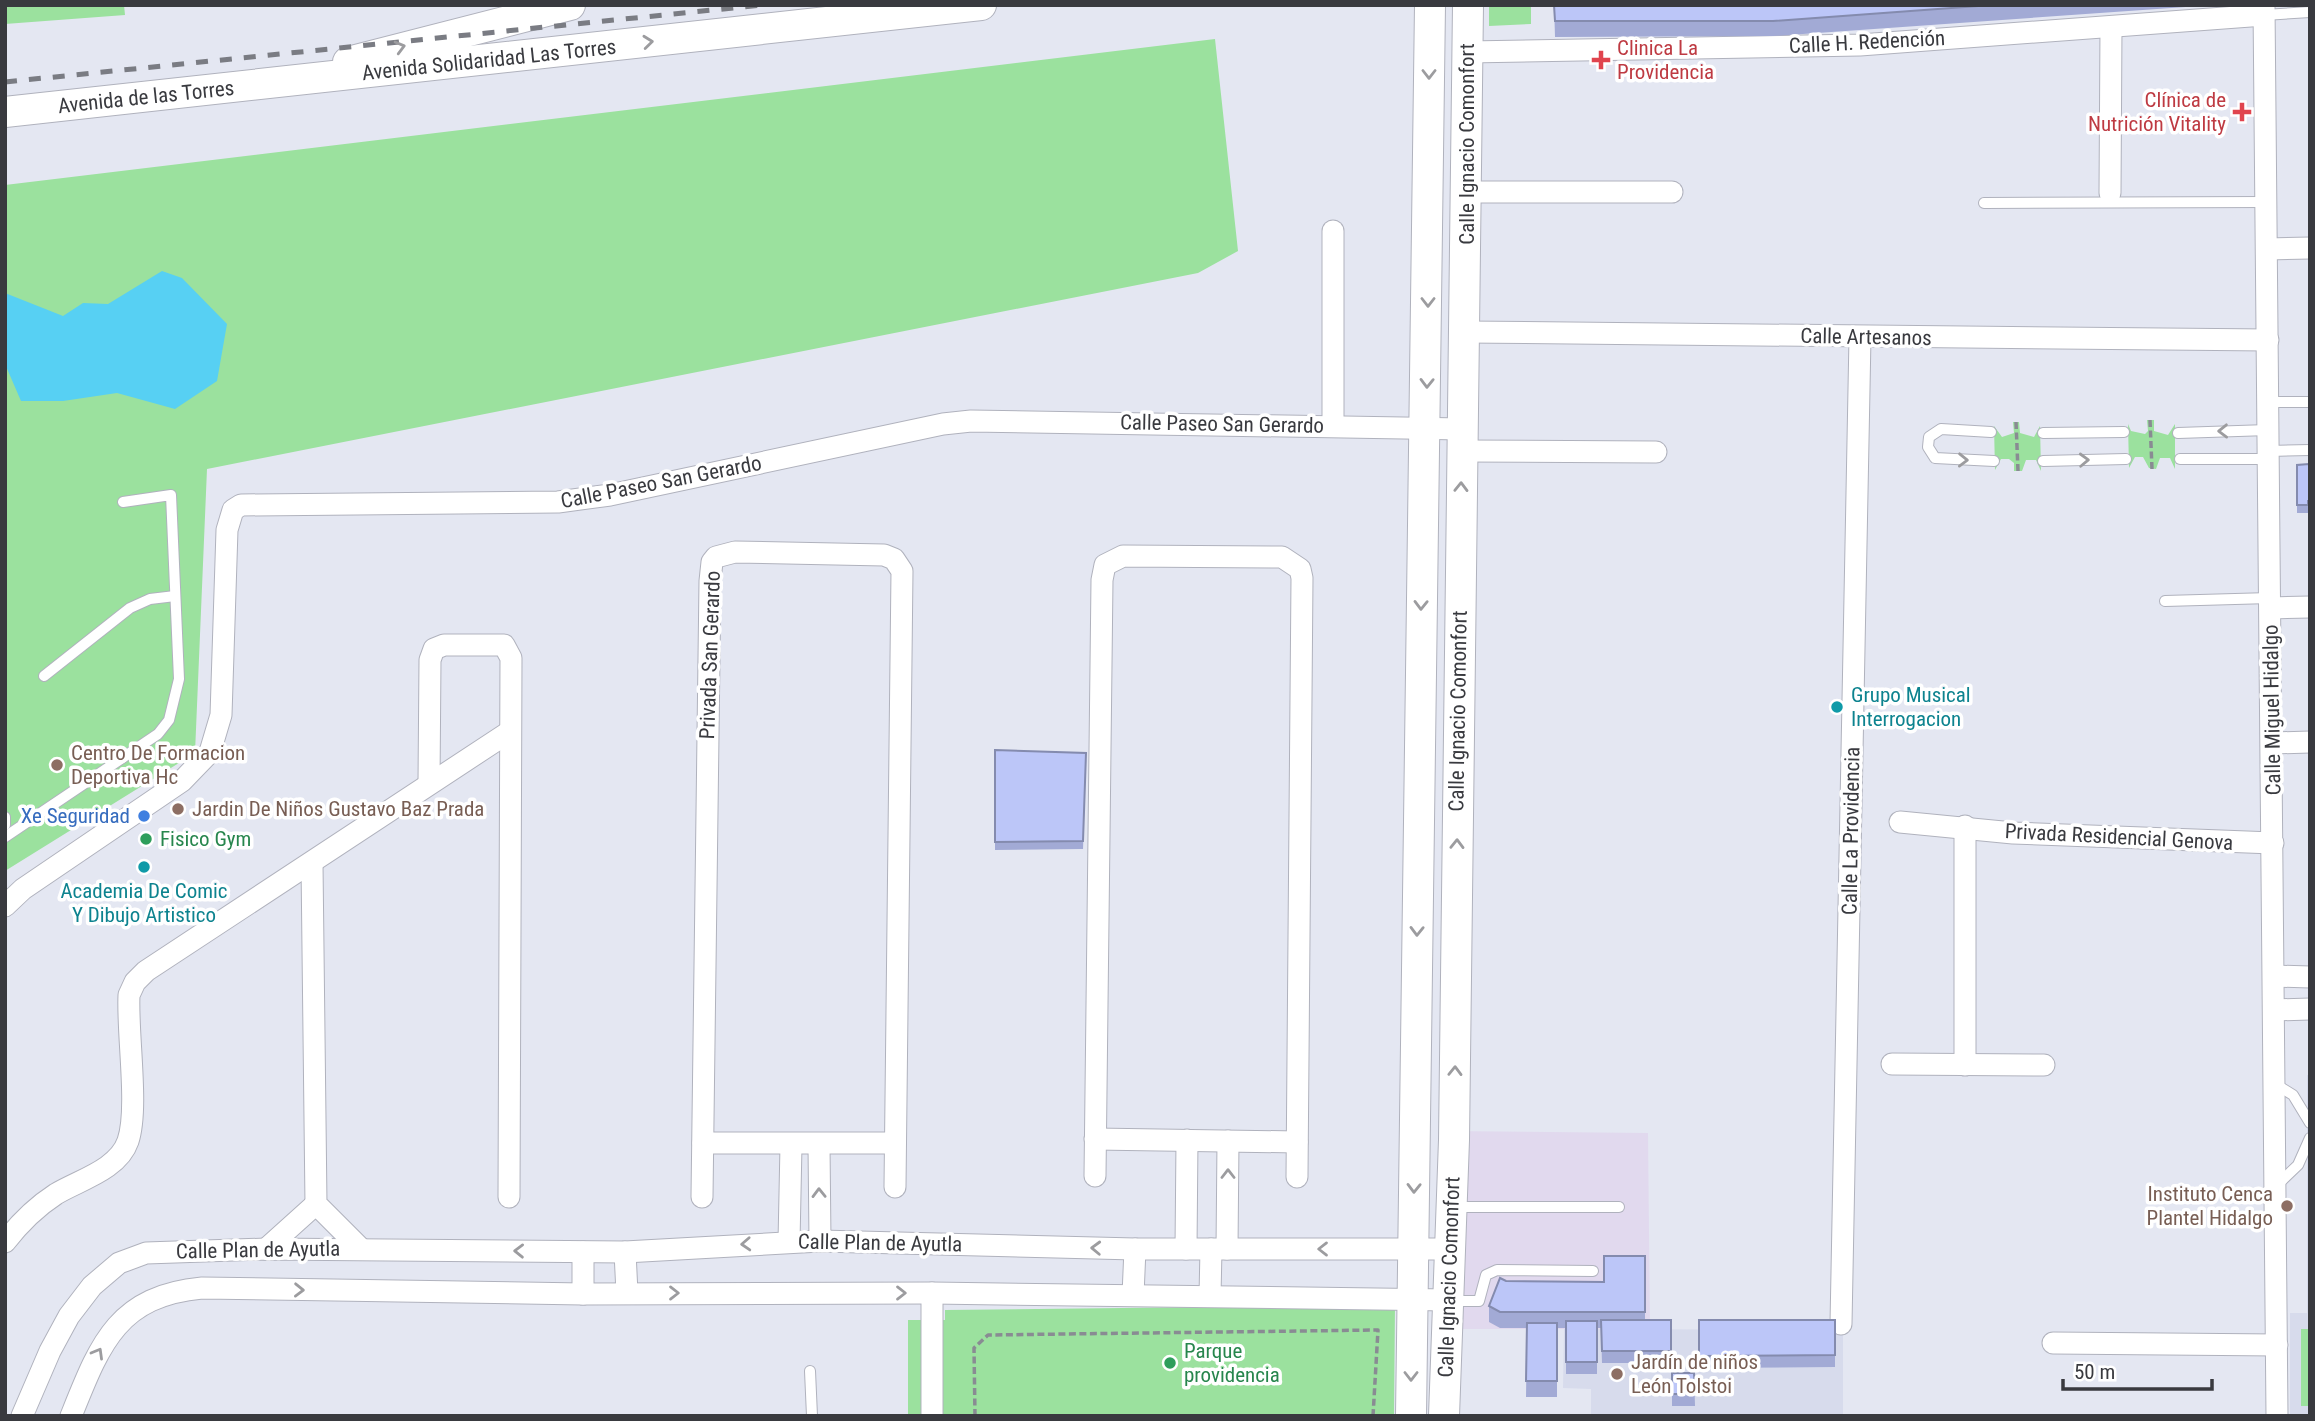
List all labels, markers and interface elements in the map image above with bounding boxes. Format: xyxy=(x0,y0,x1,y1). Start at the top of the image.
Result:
street label: Calle H. Redención xyxy=(1788,26,1946,58)
street label: Avenida Solidaridad Las Torres xyxy=(361,35,617,85)
one-way arrow xyxy=(642,35,654,50)
place label: Clinica La Providencia xyxy=(1617,36,1714,84)
one-way arrow xyxy=(393,41,405,55)
street label: Calle Ignacio Comonfort xyxy=(1455,43,1479,245)
marker: Clinica La Providencia xyxy=(1591,50,1611,70)
one-way arrow xyxy=(1421,70,1437,80)
street label: Avenida de las Torres xyxy=(57,76,235,118)
place label: Clínica de Nutrición Vitality xyxy=(2088,88,2226,136)
marker: Clínica de Nutrición Vitality xyxy=(2232,102,2252,122)
one-way arrow xyxy=(1420,297,1436,308)
street label: Calle Artesanos xyxy=(1800,324,1932,350)
one-way arrow xyxy=(1419,378,1435,388)
street label: Calle Paseo San Gerardo xyxy=(1120,410,1324,438)
one-way arrow xyxy=(2218,423,2228,439)
street label: Calle Paseo San Gerardo xyxy=(559,451,763,513)
one-way arrow xyxy=(1958,452,1968,468)
one-way arrow xyxy=(2079,452,2090,467)
one-way arrow xyxy=(1454,481,1469,492)
street label: Privada San Gerardo xyxy=(695,570,725,740)
one-way arrow xyxy=(1414,600,1429,611)
street label: Calle Ignacio Comonfort xyxy=(1444,610,1472,812)
street label: Calle Miguel Hidalgo xyxy=(2259,624,2285,796)
place label: Grupo Musical Interrogacion xyxy=(1851,683,1971,731)
marker: Grupo Musical Interrogacion xyxy=(1829,699,1845,715)
place label: Centro De Formacion Deportiva Hc xyxy=(71,741,245,789)
street label: Calle La Providencia xyxy=(1838,747,1864,915)
marker: Centro De Formacion Deportiva Hc xyxy=(49,757,65,773)
place label: Jardin De Niños Gustavo Baz Prada xyxy=(192,797,484,821)
marker: Jardin De Niños Gustavo Baz Prada xyxy=(170,801,186,817)
place label: Xe Seguridad xyxy=(21,804,130,828)
marker: Xe Seguridad xyxy=(136,808,152,824)
street label: Privada Residencial Genova xyxy=(2004,819,2234,855)
place label: Fisico Gym xyxy=(160,827,251,851)
marker: Fisico Gym xyxy=(138,831,154,847)
one-way arrow xyxy=(1449,838,1465,849)
marker: Academia De Comic Y Dibujo Artistico xyxy=(136,859,152,875)
place label: Academia De Comic Y Dibujo Artistico xyxy=(60,879,228,927)
one-way arrow xyxy=(1409,926,1425,936)
one-way arrow xyxy=(1447,1066,1463,1076)
one-way arrow xyxy=(1220,1168,1236,1179)
street label: Calle Ignacio Comonfort xyxy=(1433,1176,1465,1378)
place label: Instituto Cenca Plantel Hidalgo xyxy=(2147,1182,2273,1230)
one-way arrow xyxy=(1406,1183,1422,1194)
one-way arrow xyxy=(811,1187,827,1197)
marker: Instituto Cenca Plantel Hidalgo xyxy=(2279,1198,2295,1214)
street label: Calle Plan de Ayutla xyxy=(798,1230,962,1256)
street label: Calle Plan de Ayutla xyxy=(176,1237,340,1263)
one-way arrow xyxy=(740,1237,751,1252)
one-way arrow xyxy=(1090,1241,1101,1256)
one-way arrow xyxy=(1318,1241,1328,1257)
one-way arrow xyxy=(513,1243,524,1259)
one-way arrow xyxy=(294,1282,305,1297)
one-way arrow xyxy=(669,1285,679,1301)
one-way arrow xyxy=(896,1285,907,1301)
place label: Parque providencia xyxy=(1184,1339,1280,1387)
one-way arrow xyxy=(90,1348,103,1361)
scale bar xyxy=(2063,1348,2212,1392)
place label: Jardín de niños León Tolstoi xyxy=(1631,1350,1758,1398)
marker: Parque providencia xyxy=(1162,1355,1178,1371)
text: 50 m xyxy=(2074,1360,2115,1384)
marker: Jardín de niños León Tolstoi xyxy=(1609,1366,1625,1382)
one-way arrow xyxy=(1403,1371,1419,1381)

